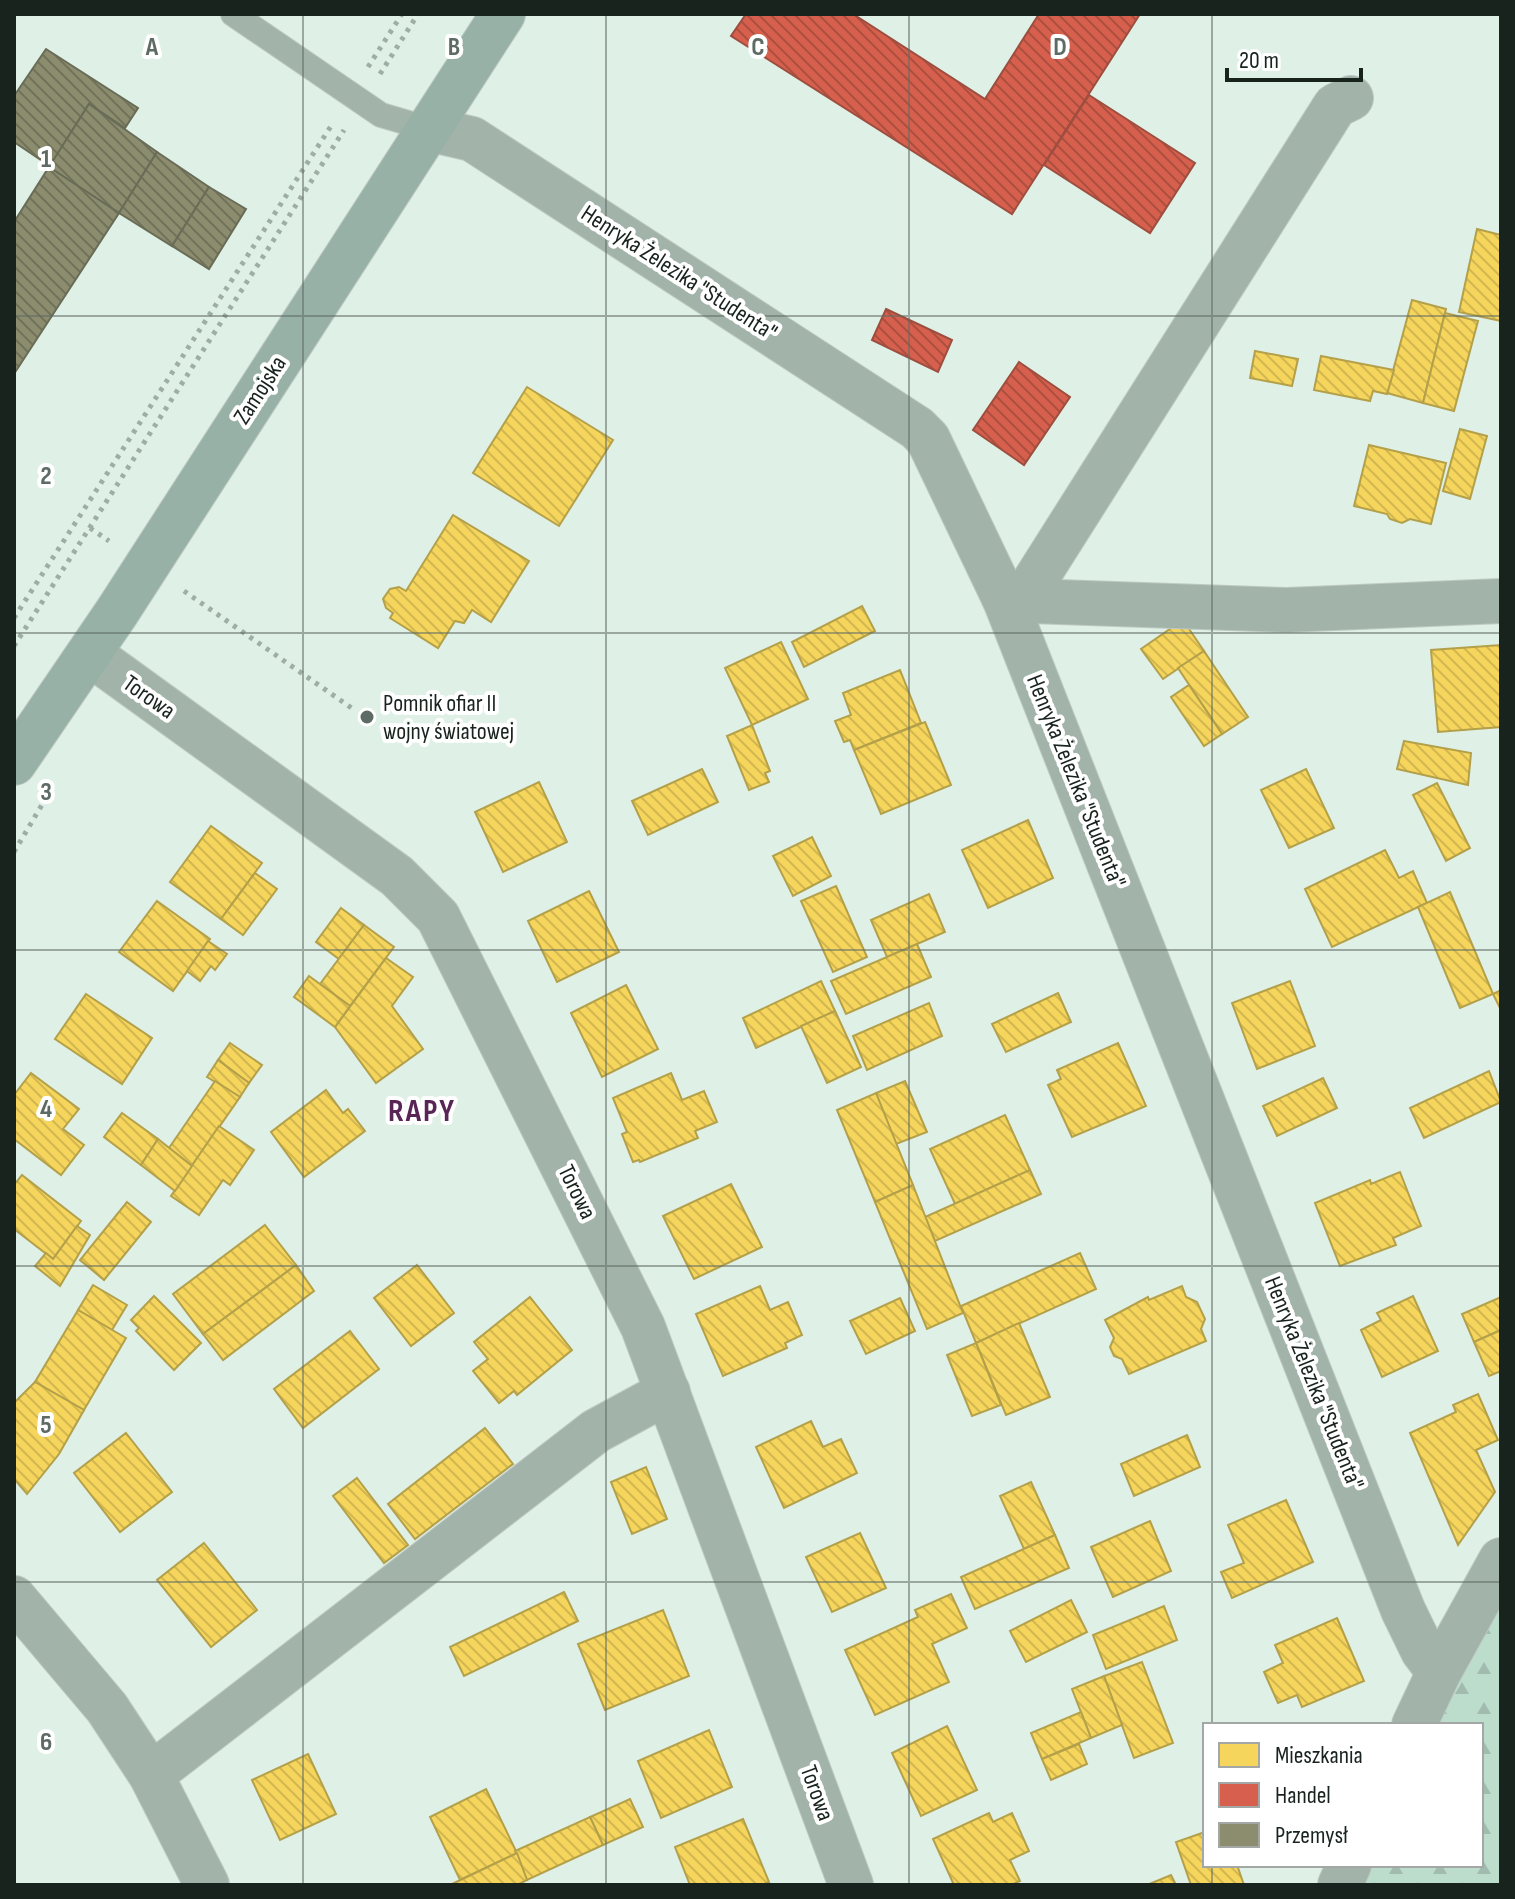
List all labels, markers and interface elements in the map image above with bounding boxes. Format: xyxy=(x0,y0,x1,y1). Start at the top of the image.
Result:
text: A xyxy=(145,32,159,63)
text: B xyxy=(448,32,460,63)
text: C xyxy=(751,32,765,63)
text: D xyxy=(1053,32,1067,63)
scale bar xyxy=(1227,32,1361,82)
text: 20 m xyxy=(1239,46,1279,75)
text: 1 xyxy=(41,144,51,175)
street label: Henryka Żelezika "Studenta" xyxy=(576,199,782,347)
street label: Zamojska xyxy=(227,350,293,430)
text: 2 xyxy=(40,461,52,492)
street label: Torowa xyxy=(117,669,181,725)
street label: Henryka Żelezika "Studenta" xyxy=(1020,670,1132,892)
place label: Pomnik ofiar II wojny światowej xyxy=(383,689,514,746)
marker: Pomnik ofiar II wojny światowej xyxy=(358,708,376,726)
text: 3 xyxy=(40,777,52,808)
district label: RAPY xyxy=(388,1092,456,1131)
text: 4 xyxy=(40,1094,52,1125)
street label: Torowa xyxy=(551,1160,603,1224)
street label: Henryka Żelezika "Studenta" xyxy=(1258,1272,1370,1494)
text: 5 xyxy=(40,1410,52,1441)
legend xyxy=(1203,1723,1483,1867)
text: 6 xyxy=(40,1727,52,1758)
text: Mieszkania xyxy=(1275,1741,1363,1770)
street label: Torowa xyxy=(794,1761,840,1825)
text: Handel xyxy=(1275,1781,1331,1810)
text: Przemysł xyxy=(1275,1821,1348,1850)

